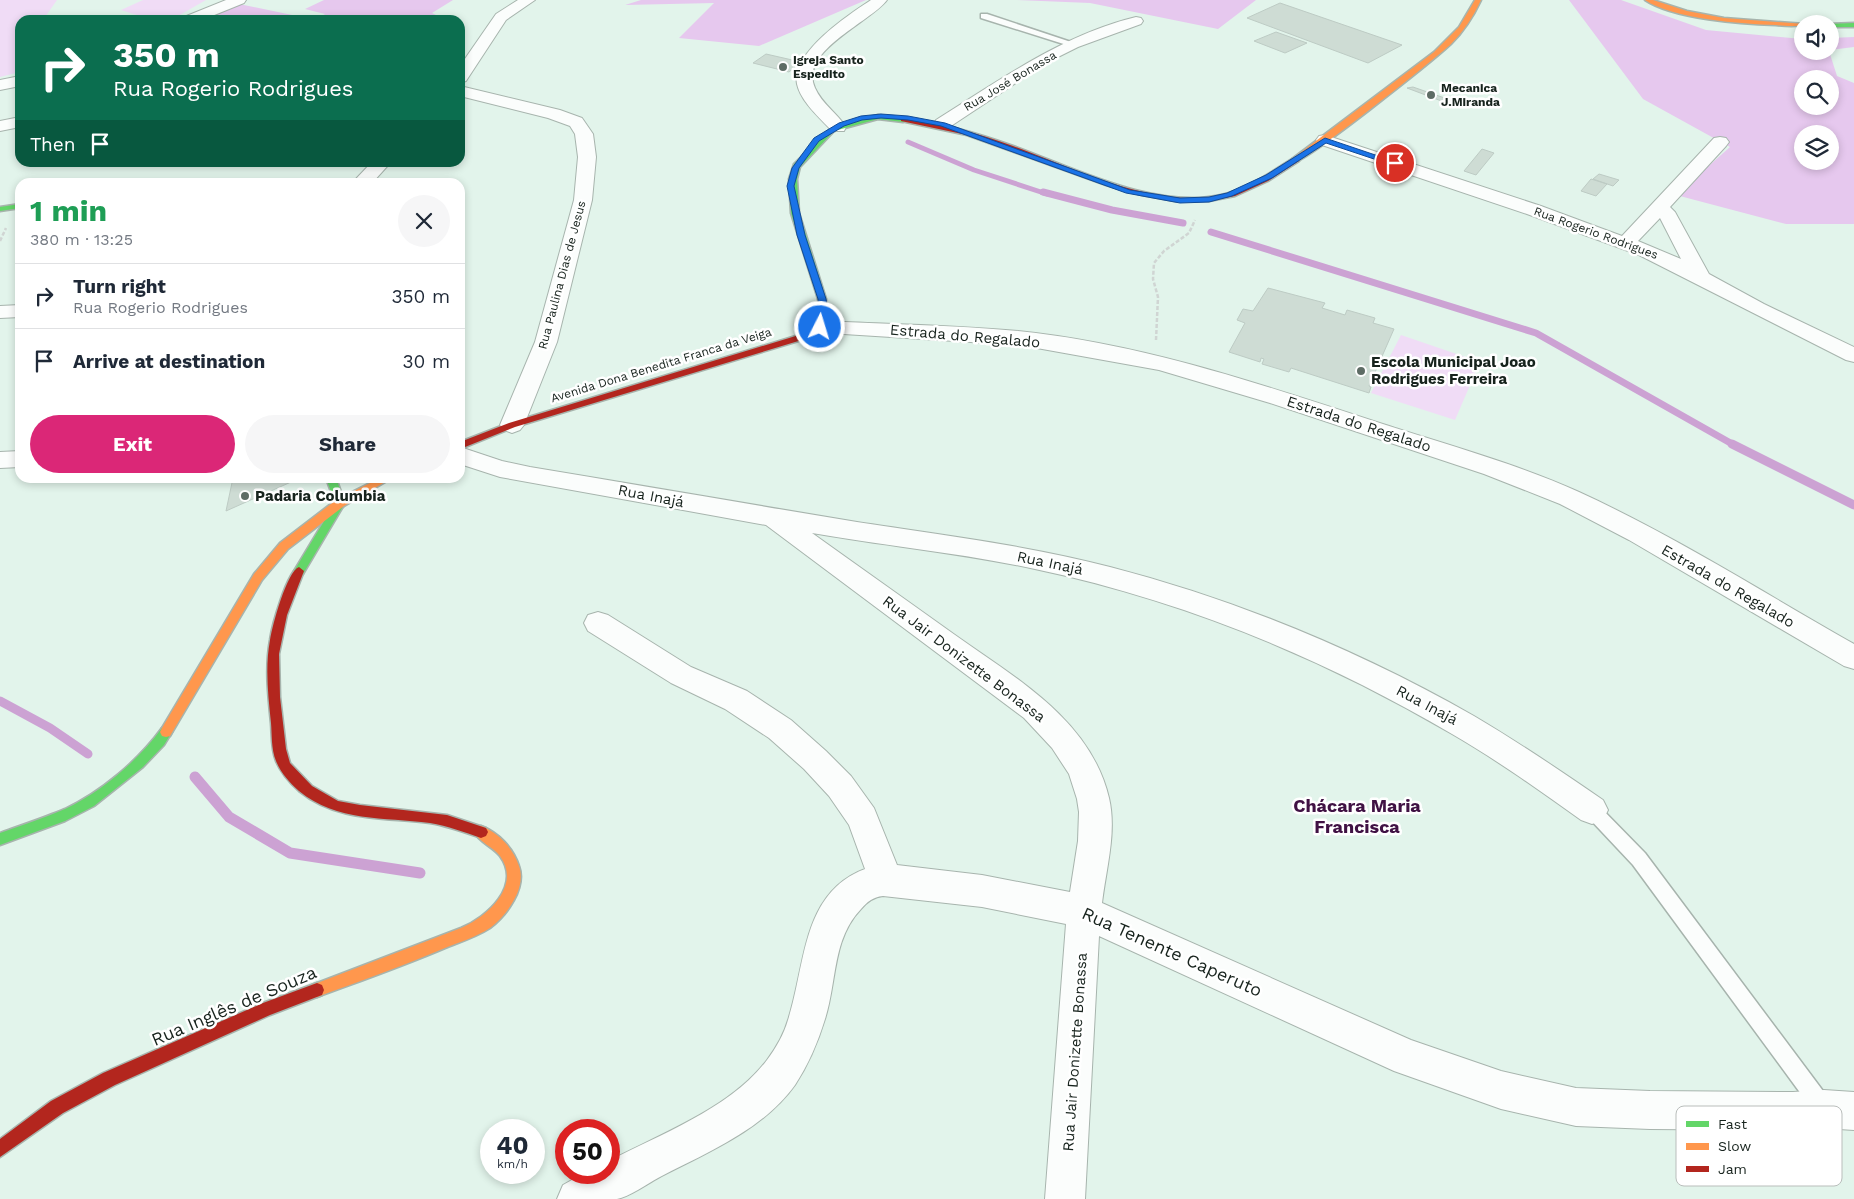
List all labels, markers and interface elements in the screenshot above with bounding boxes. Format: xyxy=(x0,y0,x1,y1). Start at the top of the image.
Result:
map controls xyxy=(1794,15,1839,170)
button: sound xyxy=(1794,15,1839,60)
text: 350 m xyxy=(113,34,220,76)
icon: right xyxy=(30,35,95,100)
street label: Rua José Bonassa xyxy=(961,48,1059,114)
place label: Igreja Santo Espedito xyxy=(793,53,864,81)
marker: Igreja Santo Espedito xyxy=(777,61,789,73)
button: search xyxy=(1794,70,1839,115)
text: Rua Rogerio Rodrigues xyxy=(113,76,353,101)
place label: Mecanica J.Miranda xyxy=(1441,81,1500,109)
marker: Mecanica J.Miranda xyxy=(1425,89,1437,101)
button: layers xyxy=(1794,125,1839,170)
icon: arrive xyxy=(86,130,114,158)
text: Then xyxy=(30,133,76,156)
pin xyxy=(1374,142,1416,184)
icon: arrive xyxy=(1381,149,1409,177)
text: 1 min xyxy=(30,193,107,228)
button: close xyxy=(398,195,450,247)
street label: Rua Paulina Dias de Jesus xyxy=(535,199,589,351)
street label: Rua Rogerio Rodrigues xyxy=(1532,204,1660,262)
text: 380 m · 13:25 xyxy=(30,230,133,249)
text: Turn right xyxy=(73,275,166,298)
icon: right xyxy=(30,282,58,310)
text: 350 m xyxy=(391,285,450,308)
text: Rua Rogerio Rodrigues xyxy=(73,298,248,317)
position arrow xyxy=(793,300,845,352)
street label: Estrada do Regalado xyxy=(889,320,1041,352)
street label: Avenida Dona Benedita Franca da Veiga xyxy=(549,325,773,405)
icon: arrive xyxy=(30,347,58,375)
text: Arrive at destination xyxy=(73,350,265,373)
text: 30 m xyxy=(403,350,450,373)
place label: Escola Municipal Joao Rodrigues Ferreira xyxy=(1371,353,1536,388)
marker: Escola Municipal Joao Rodrigues Ferreira xyxy=(1355,365,1367,377)
street label: Estrada do Regalado xyxy=(1285,392,1433,456)
button: Exit xyxy=(30,415,235,473)
button: Share xyxy=(245,415,450,473)
street label: Rua Inajá xyxy=(616,481,686,511)
place label: Padaria Columbia xyxy=(255,487,386,505)
marker: Padaria Columbia xyxy=(239,490,251,502)
street label: Estrada do Regalado xyxy=(1658,541,1798,631)
street label: Rua Inajá xyxy=(1015,547,1085,579)
street label: Rua Jair Donizette Bonassa xyxy=(879,592,1049,726)
street label: Rua Inajá xyxy=(1393,681,1461,729)
district label: Chácara Maria Francisca xyxy=(1293,795,1421,837)
street label: Rua Tenente Caperuto xyxy=(1079,902,1266,1001)
street label: Rua Jair Donizette Bonassa xyxy=(1059,951,1091,1152)
street label: Rua Inglês de Souza xyxy=(148,961,320,1050)
legend xyxy=(1676,1106,1842,1186)
text: Fast xyxy=(1718,1116,1747,1132)
speed limit sign: 50 xyxy=(555,1119,620,1184)
text: 40 xyxy=(496,1131,529,1160)
text: Slow xyxy=(1718,1138,1751,1154)
text: km/h xyxy=(497,1157,528,1171)
text: Jam xyxy=(1718,1161,1747,1177)

